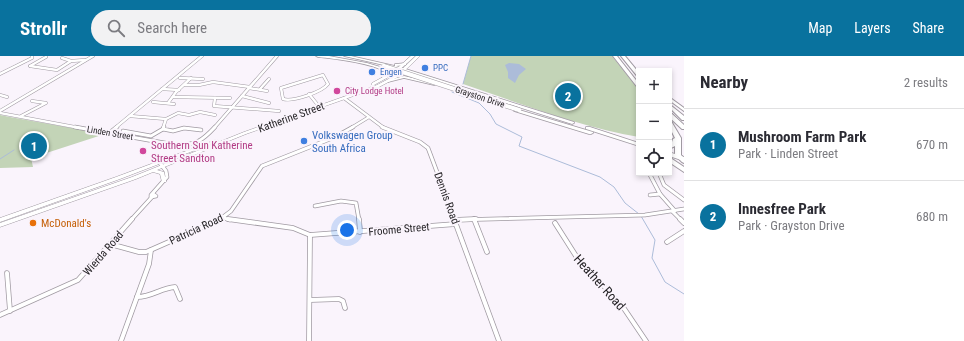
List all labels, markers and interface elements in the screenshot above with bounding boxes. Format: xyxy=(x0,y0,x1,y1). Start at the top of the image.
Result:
search box xyxy=(91,10,371,46)
text: Strollr xyxy=(20,17,67,40)
icon: search xyxy=(105,17,127,39)
text: Search here xyxy=(137,19,207,37)
text: Map xyxy=(808,20,832,36)
text: Layers xyxy=(854,20,891,36)
text: Share xyxy=(913,20,944,36)
marker: PPC xyxy=(420,63,430,73)
place label: PPC xyxy=(433,63,448,73)
marker: Engen xyxy=(367,67,377,77)
place label: Engen xyxy=(380,67,402,77)
map controls xyxy=(636,68,672,176)
button: + xyxy=(636,68,672,104)
text: Nearby xyxy=(700,72,748,92)
text: 2 results xyxy=(904,75,948,90)
pin: 2 xyxy=(555,81,581,111)
street label: Grayston Drive xyxy=(454,84,506,110)
marker: City Lodge Hotel xyxy=(332,86,342,96)
place label: City Lodge Hotel xyxy=(345,86,404,96)
street label: Katherine Street xyxy=(256,99,326,135)
button: − xyxy=(636,104,672,140)
street label: Linden Street xyxy=(86,124,134,142)
text: Mushroom Farm Park xyxy=(738,128,866,146)
place label: Volkswagen Group South Africa xyxy=(312,129,393,155)
pin: 1 xyxy=(21,131,47,161)
marker: Volkswagen Group South Africa xyxy=(299,136,309,146)
text: 1 xyxy=(710,137,716,152)
text: 670 m xyxy=(916,137,948,152)
place label: Southern Sun Katherine Street Sandton xyxy=(151,139,253,165)
button: locate xyxy=(636,140,672,176)
marker: Southern Sun Katherine Street Sandton xyxy=(138,146,148,156)
text: Park · Linden Street xyxy=(738,146,838,161)
street label: Dennis Road xyxy=(431,170,462,226)
text: Innesfree Park xyxy=(738,200,826,218)
text: 2 xyxy=(710,209,716,224)
text: 680 m xyxy=(916,209,948,224)
street label: Patricia Road xyxy=(167,211,225,248)
place label: McDonald's xyxy=(41,217,91,230)
marker: McDonald's xyxy=(28,218,38,228)
text: Park · Grayston Drive xyxy=(738,218,845,233)
your location xyxy=(337,220,357,240)
street label: Froome Street xyxy=(368,220,430,239)
street label: Wierda Road xyxy=(81,228,126,278)
street label: Heather Road xyxy=(571,251,629,313)

